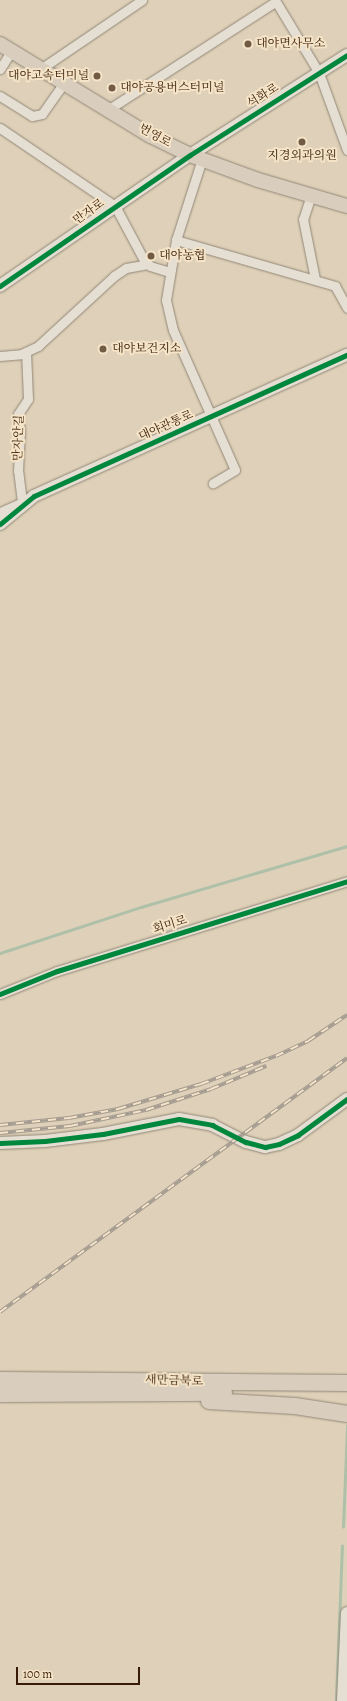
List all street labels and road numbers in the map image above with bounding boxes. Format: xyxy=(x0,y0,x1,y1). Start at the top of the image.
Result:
street label: 석화로 xyxy=(244,81,282,111)
street label: 번영로 xyxy=(136,121,174,151)
street label: 만자로 xyxy=(71,196,107,228)
street label: 대야관통로 xyxy=(137,408,195,444)
street label: 만자안길 xyxy=(11,415,27,461)
street label: 회미로 xyxy=(151,913,189,937)
street label: 새만금북로 xyxy=(145,1373,203,1389)

